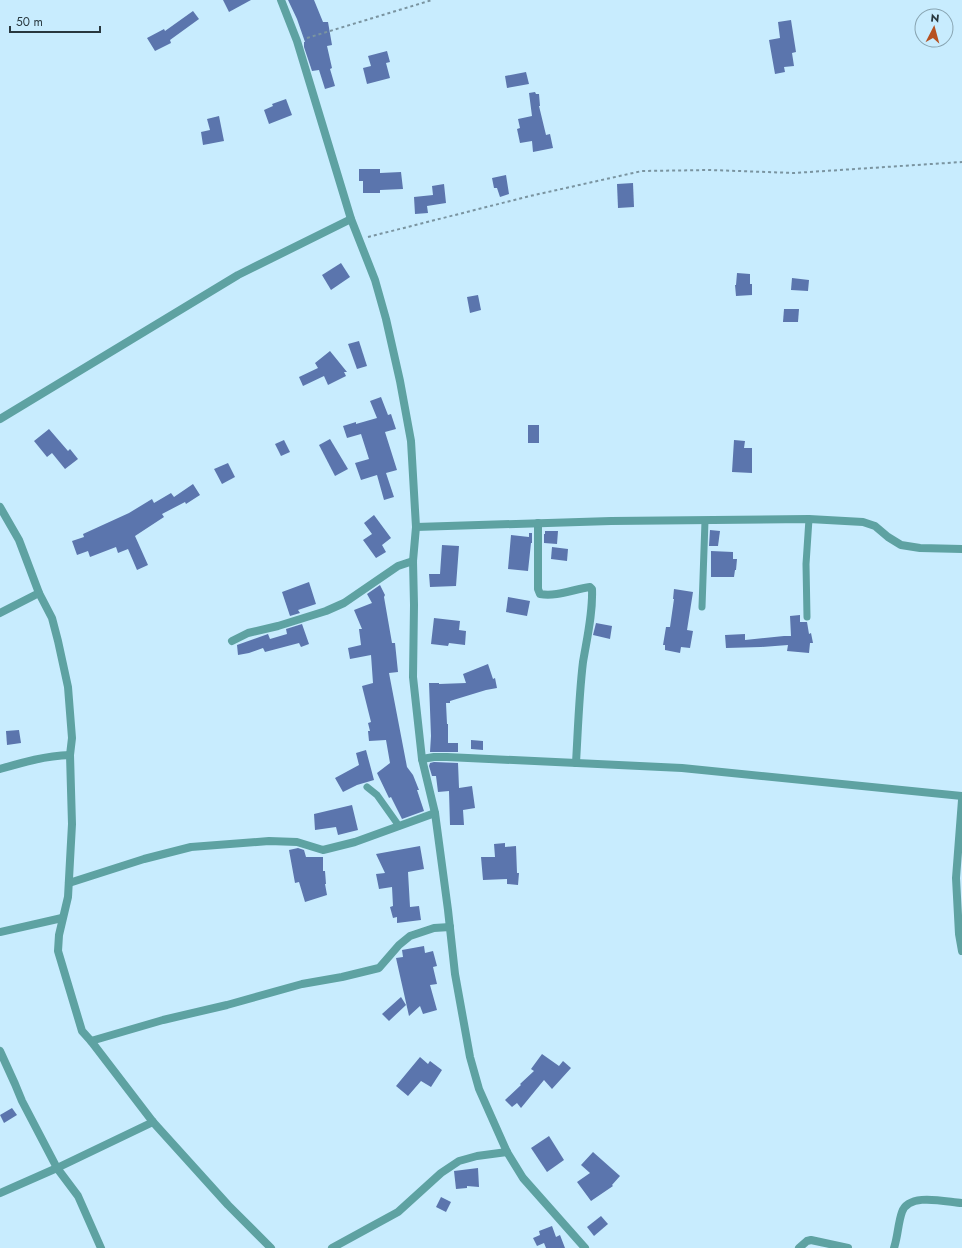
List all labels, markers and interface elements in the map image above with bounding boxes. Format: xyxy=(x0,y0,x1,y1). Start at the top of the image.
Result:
scale bar xyxy=(10,8,100,34)
north arrow xyxy=(914,8,954,48)
text: N xyxy=(930,10,940,26)
text: 50 m xyxy=(16,13,43,31)

